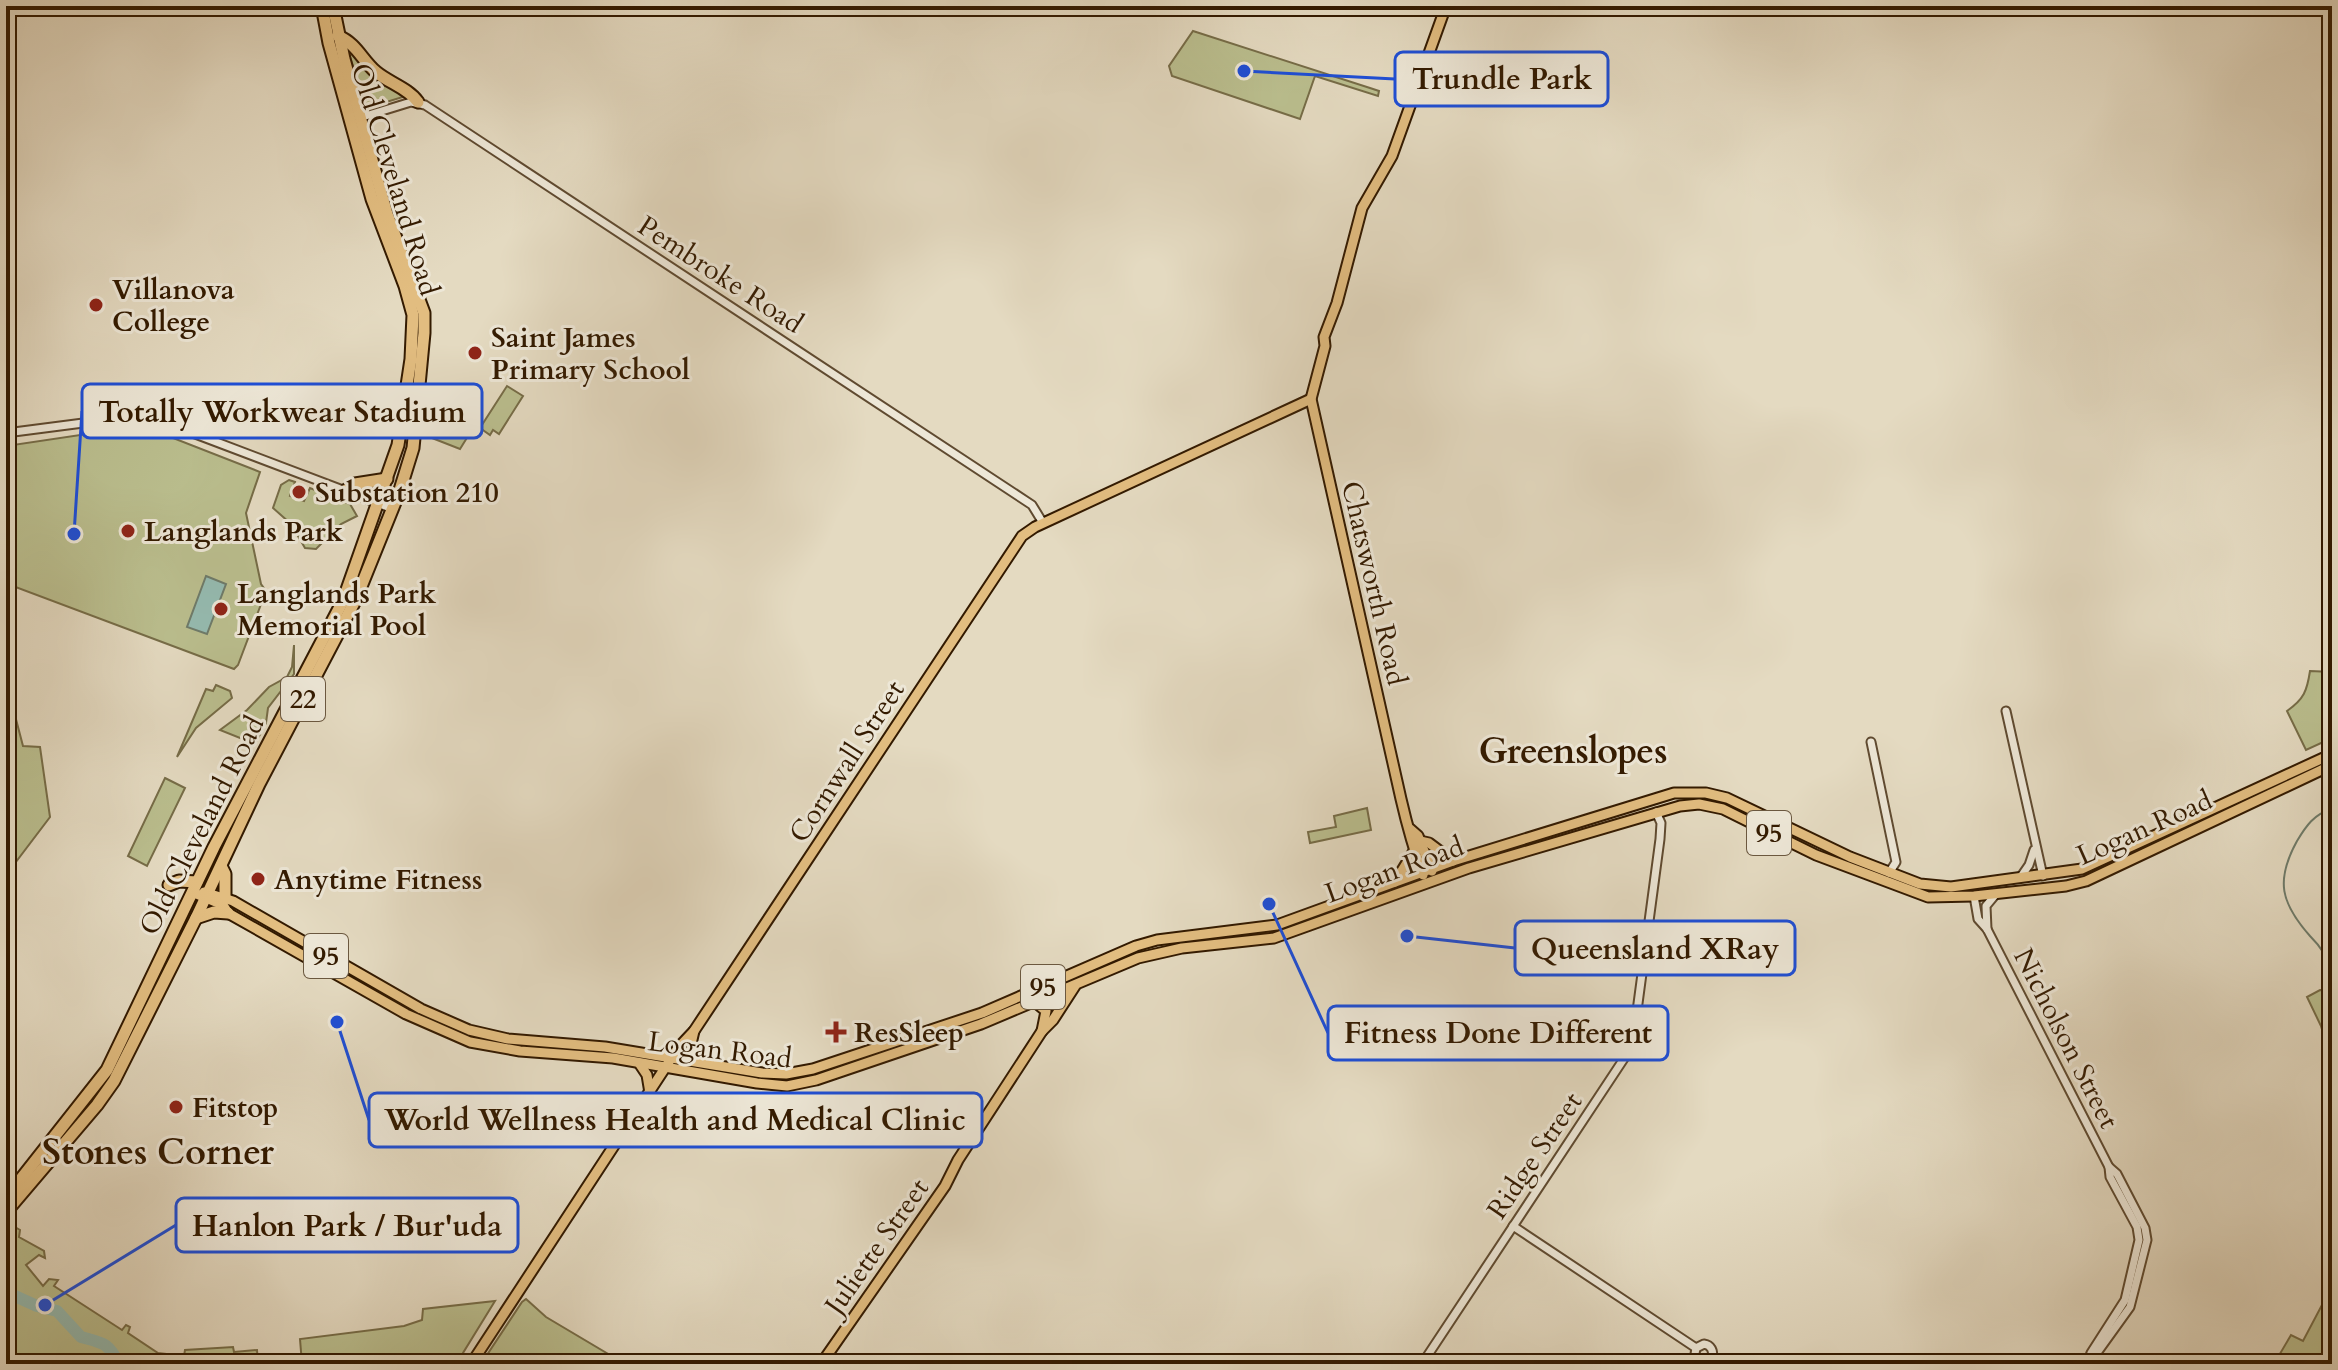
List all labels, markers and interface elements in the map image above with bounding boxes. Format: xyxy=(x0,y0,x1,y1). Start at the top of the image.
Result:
callout: Trundle Park xyxy=(1395,52,1608,106)
street label: Old Cleveland Road xyxy=(342,59,448,300)
text: Trundle Park xyxy=(1412,59,1592,100)
street label: Pembroke Road xyxy=(630,207,811,343)
place label: Villanova College xyxy=(112,271,235,341)
marker: Villanova College xyxy=(87,296,105,314)
place label: Saint James Primary School xyxy=(491,319,690,389)
marker: Saint James Primary School xyxy=(466,344,484,362)
callout: Totally Workwear Stadium xyxy=(82,384,482,438)
text: Totally Workwear Stadium xyxy=(98,392,466,433)
place label: Substation 210 xyxy=(315,474,499,512)
street label: Chatsworth Road xyxy=(1332,478,1416,689)
marker: Substation 210 xyxy=(290,483,308,501)
place label: Langlands Park xyxy=(144,513,344,551)
marker: Langlands Park xyxy=(119,522,137,540)
place label: Langlands Park Memorial Pool xyxy=(237,575,437,645)
marker: Langlands Park Memorial Pool xyxy=(212,600,230,618)
street label: Cornwall Street xyxy=(780,673,914,850)
road number: 22 xyxy=(281,677,325,721)
street label: Old Cleveland Road xyxy=(130,709,274,941)
district label: Greenslopes xyxy=(1478,727,1668,776)
street label: Logan Road xyxy=(2071,781,2218,875)
road number: 95 xyxy=(1747,811,1791,855)
street label: Logan Road xyxy=(1320,827,1469,913)
place label: Anytime Fitness xyxy=(274,861,482,899)
marker: Anytime Fitness xyxy=(249,870,267,888)
callout: Queensland XRay xyxy=(1515,921,1795,975)
text: Queensland XRay xyxy=(1531,929,1779,970)
road number: 95 xyxy=(304,934,348,978)
street label: Nicholson Street xyxy=(2004,942,2128,1135)
road number: 95 xyxy=(1021,965,1065,1009)
callout: Fitness Done Different xyxy=(1328,1006,1668,1060)
text: Fitness Done Different xyxy=(1344,1013,1653,1054)
place label: ResSleep xyxy=(854,1014,964,1052)
marker: ResSleep xyxy=(825,1021,847,1043)
street label: Logan Road xyxy=(646,1022,794,1078)
street label: Ridge Street xyxy=(1478,1085,1591,1226)
place label: Fitstop xyxy=(192,1089,278,1127)
callout: World Wellness Health and Medical Clinic xyxy=(369,1093,982,1147)
marker: Fitstop xyxy=(167,1098,185,1116)
text: World Wellness Health and Medical Clinic xyxy=(383,1100,966,1141)
district label: Stones Corner xyxy=(42,1128,275,1177)
street label: Juliette Street xyxy=(814,1171,938,1325)
callout: Hanlon Park / Bur'uda xyxy=(176,1198,518,1252)
text: Hanlon Park / Bur'uda xyxy=(192,1206,502,1247)

